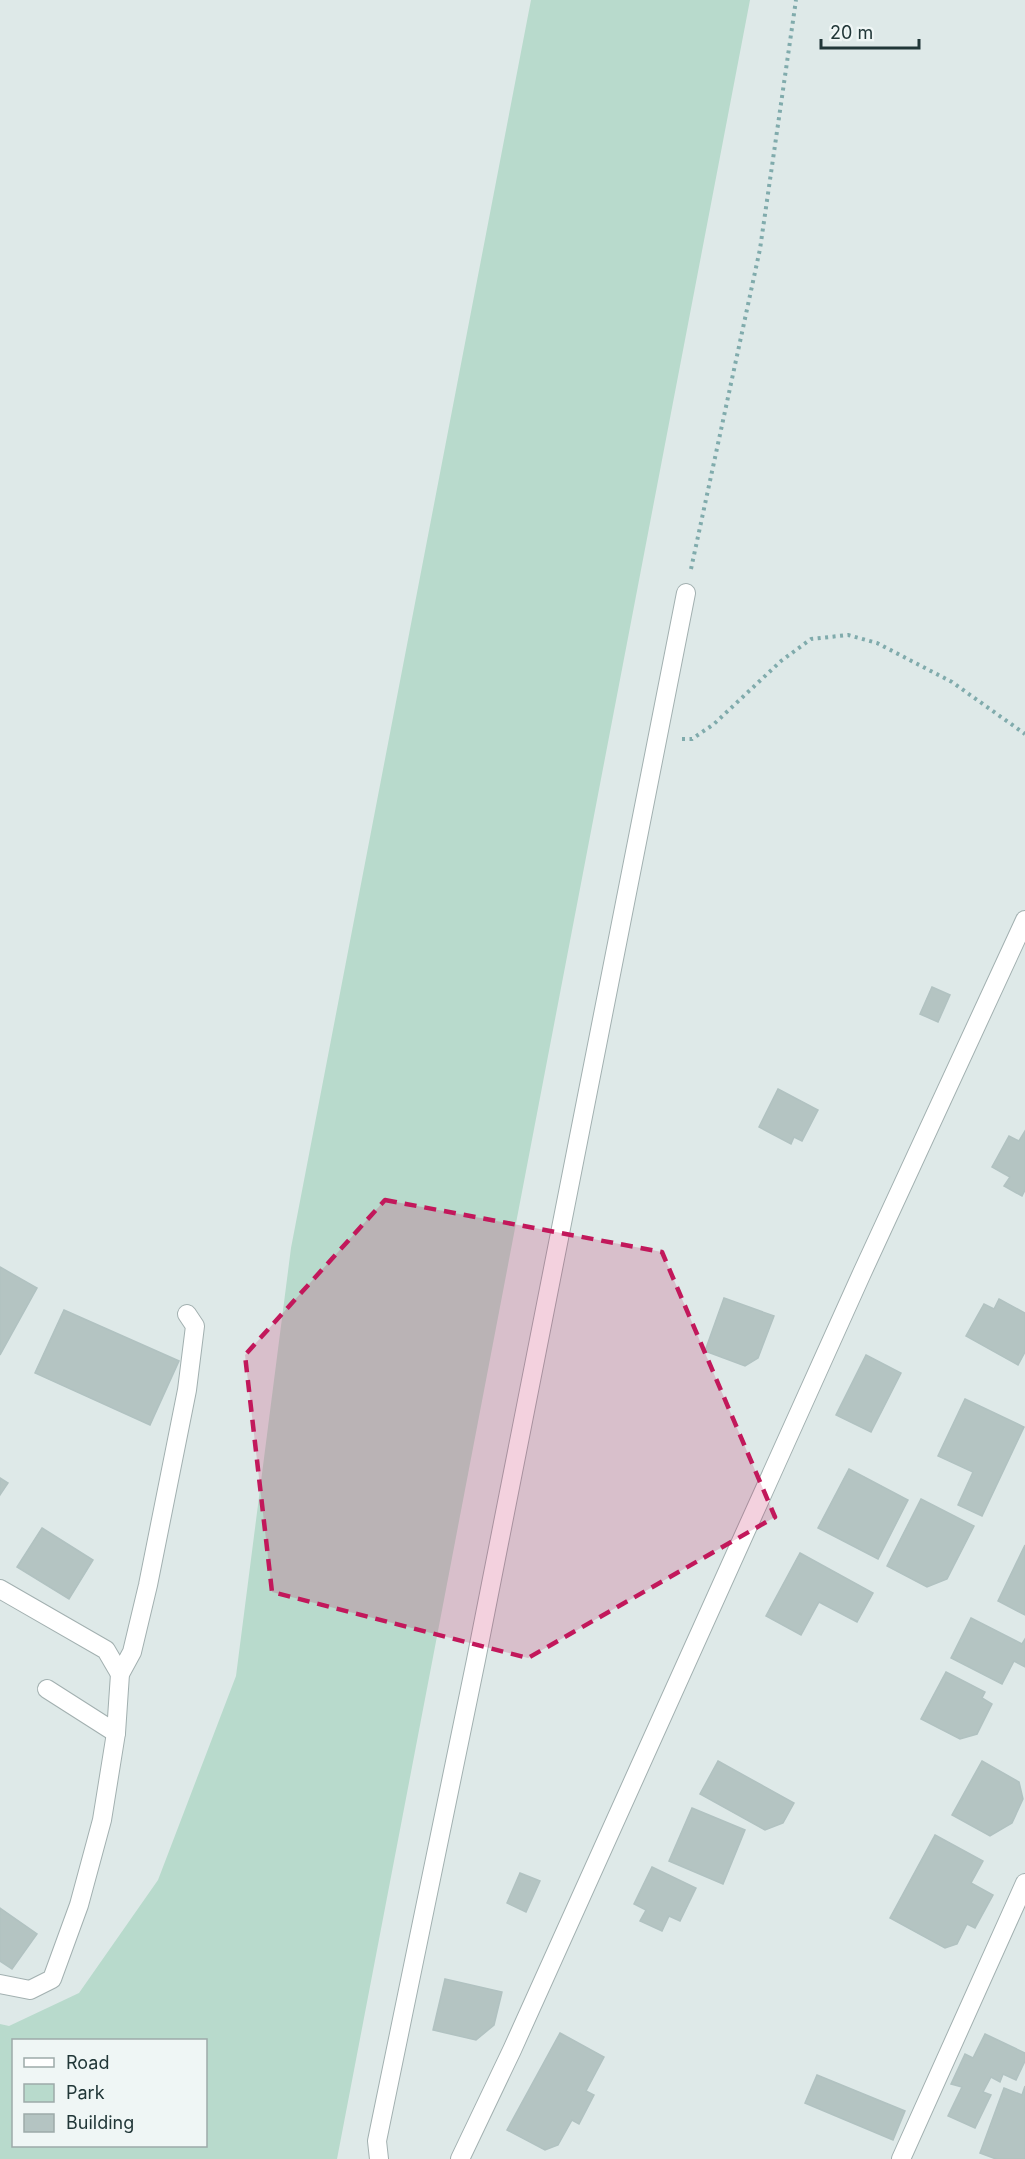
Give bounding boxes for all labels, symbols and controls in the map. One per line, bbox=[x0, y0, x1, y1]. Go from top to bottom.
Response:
scale bar bbox=[821, 12, 918, 50]
text: 20 m bbox=[830, 22, 873, 43]
legend bbox=[12, 2039, 207, 2147]
text: Road bbox=[66, 2052, 109, 2073]
text: Park bbox=[66, 2082, 105, 2103]
text: Building bbox=[66, 2112, 134, 2133]

